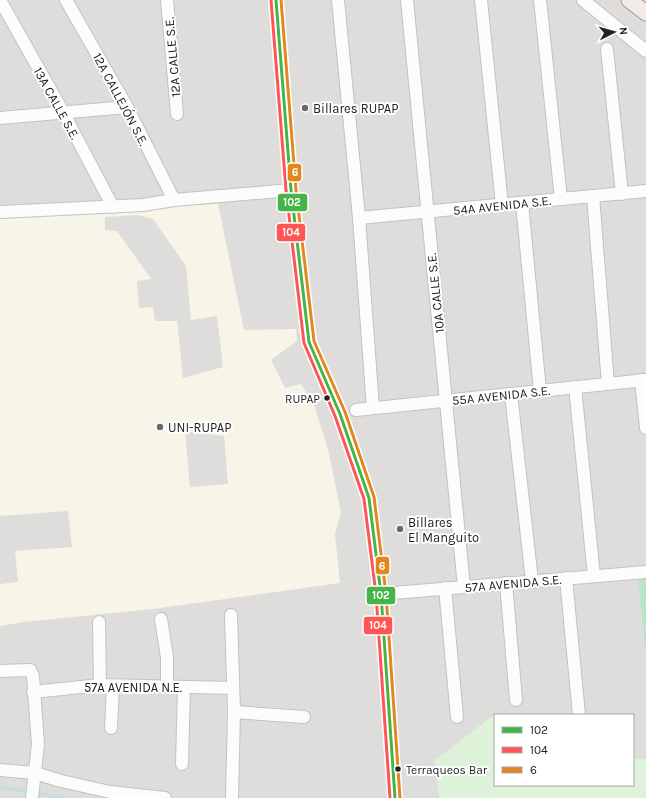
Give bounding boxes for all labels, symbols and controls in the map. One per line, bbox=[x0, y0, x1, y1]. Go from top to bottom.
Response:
north arrow bbox=[594, 12, 634, 52]
street label: 12A CALLE S.E. bbox=[162, 16, 183, 98]
text: N bbox=[617, 26, 630, 36]
street label: 12A CALLEJÓN S.E. bbox=[90, 50, 152, 148]
street label: 13A CALLE S.E. bbox=[31, 64, 83, 142]
place label: Billares RUPAP bbox=[313, 101, 399, 116]
marker: Billares RUPAP bbox=[300, 103, 310, 113]
line badge: 6 bbox=[287, 163, 302, 182]
text: 6 bbox=[292, 166, 299, 179]
line badge: 102 bbox=[277, 193, 308, 212]
street label: 54A AVENIDA S.E. bbox=[452, 193, 552, 218]
text: 102 bbox=[283, 196, 301, 209]
line badge: 104 bbox=[276, 223, 306, 242]
text: 104 bbox=[282, 226, 300, 239]
street label: 10A CALLE S.E. bbox=[424, 252, 447, 334]
street label: 55A AVENIDA S.E. bbox=[451, 383, 551, 408]
place label: RUPAP bbox=[285, 392, 320, 406]
marker: RUPAP bbox=[322, 393, 332, 403]
place label: UNI-RUPAP bbox=[168, 420, 231, 435]
marker: UNI-RUPAP bbox=[155, 422, 165, 432]
place label: Billares El Manguito bbox=[408, 515, 479, 545]
marker: Billares El Manguito bbox=[395, 524, 405, 534]
line badge: 6 bbox=[375, 556, 390, 575]
text: 6 bbox=[379, 560, 386, 573]
street label: 57A AVENIDA S.E. bbox=[464, 572, 562, 595]
line badge: 102 bbox=[366, 586, 396, 605]
text: 102 bbox=[372, 589, 390, 602]
line badge: 104 bbox=[363, 616, 393, 635]
text: 104 bbox=[369, 619, 387, 632]
street label: 57A AVENIDA N.E. bbox=[84, 680, 182, 695]
legend bbox=[494, 714, 634, 786]
text: 102 bbox=[530, 723, 548, 737]
text: 104 bbox=[530, 743, 548, 757]
place label: Terraqueos Bar bbox=[406, 763, 488, 777]
text: 6 bbox=[530, 763, 537, 777]
marker: Terraqueos Bar bbox=[393, 764, 403, 774]

